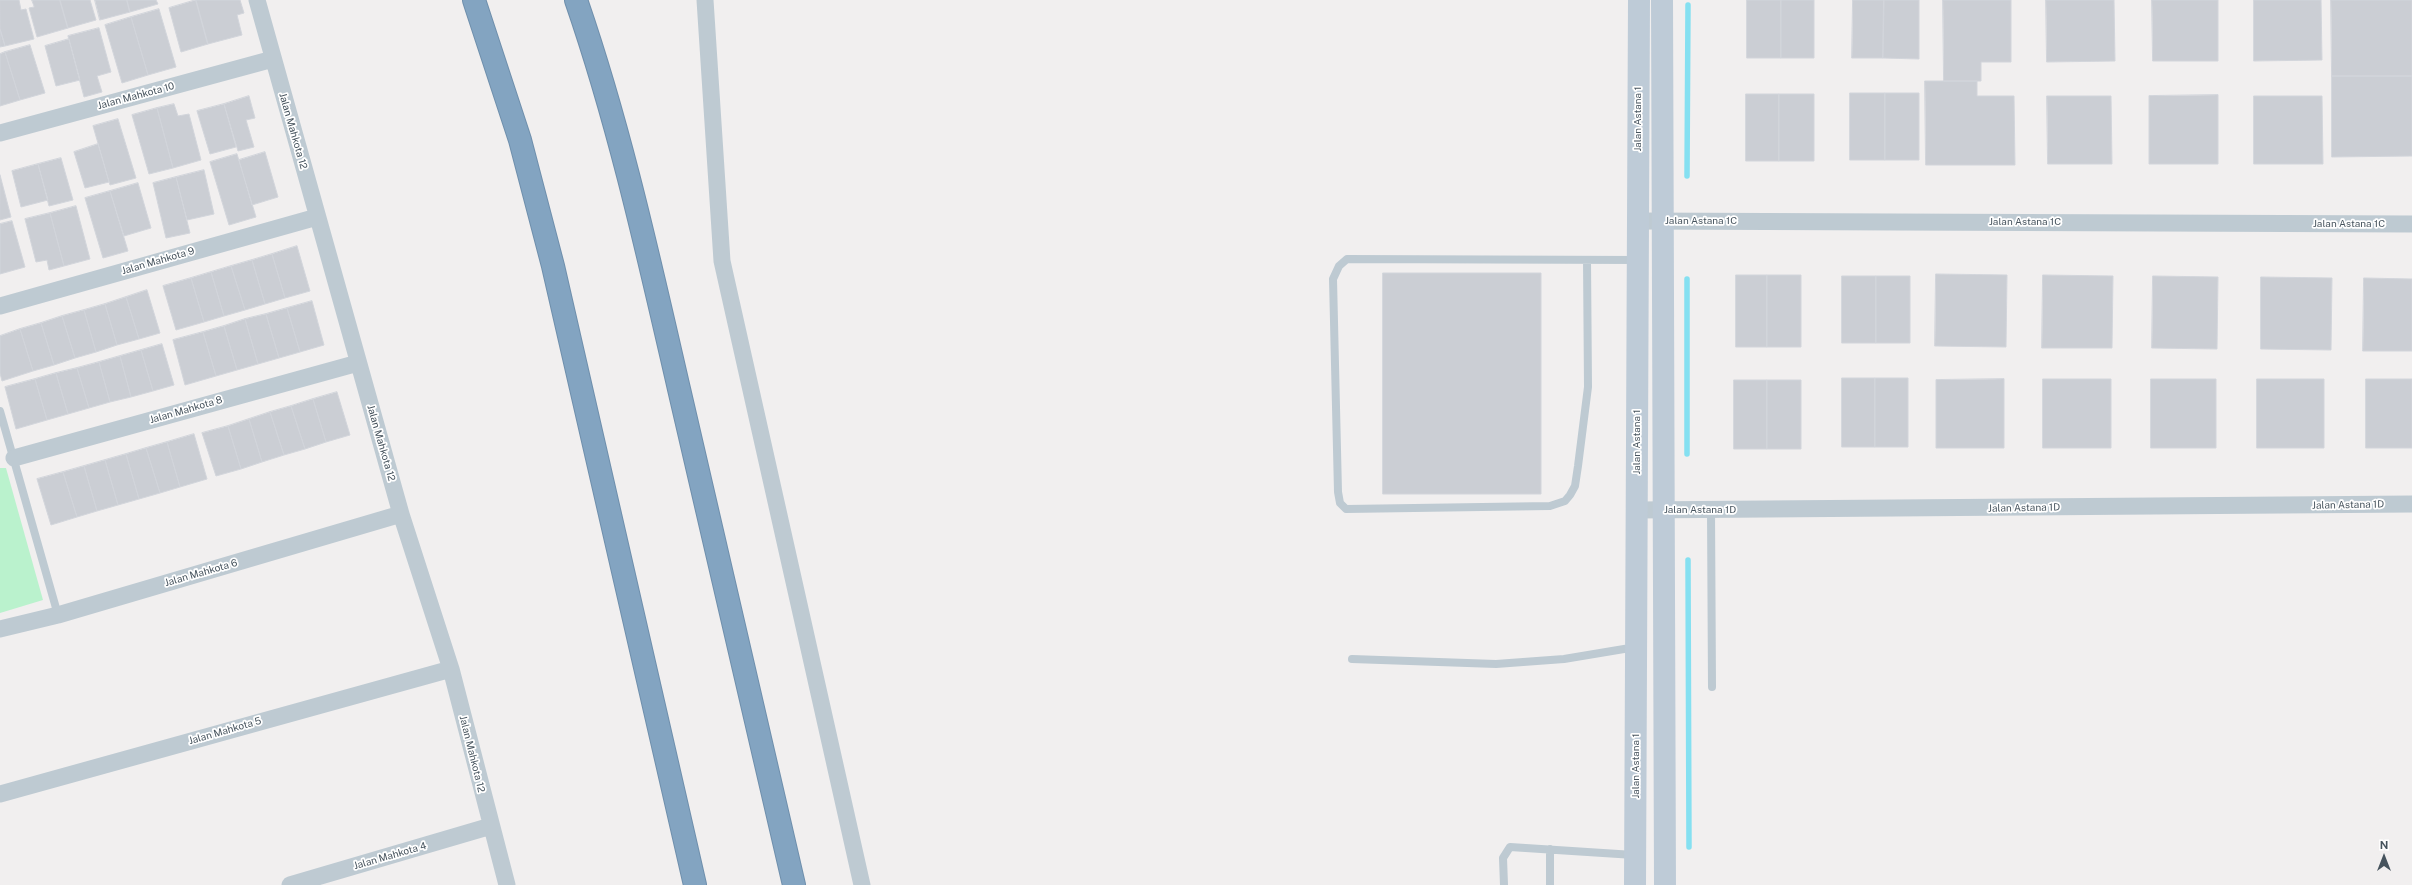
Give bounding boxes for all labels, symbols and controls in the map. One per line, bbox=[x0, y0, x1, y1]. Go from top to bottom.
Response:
street label: Jalan Mahkota 10 bbox=[96, 80, 176, 112]
street label: Jalan Astana 1 bbox=[1632, 86, 1644, 152]
street label: Jalan Mahkota 12 bbox=[276, 91, 310, 171]
street label: Jalan Astana 1C bbox=[1665, 215, 1737, 227]
street label: Jalan Astana 1C bbox=[1989, 216, 2061, 228]
street label: Jalan Astana 1C bbox=[2313, 218, 2385, 230]
street label: Jalan Mahkota 9 bbox=[120, 245, 196, 277]
street label: Jalan Mahkota 8 bbox=[148, 394, 224, 426]
street label: Jalan Mahkota 12 bbox=[364, 403, 398, 483]
street label: Jalan Astana 1 bbox=[1631, 409, 1643, 475]
street label: Jalan Astana 1D bbox=[2312, 498, 2384, 512]
street label: Jalan Astana 1D bbox=[1988, 501, 2060, 515]
street label: Jalan Astana 1D bbox=[1664, 504, 1736, 516]
street label: Jalan Mahkota 6 bbox=[163, 557, 239, 589]
street label: Jalan Mahkota 12 bbox=[457, 714, 487, 794]
street label: Jalan Mahkota 5 bbox=[187, 715, 263, 747]
street label: Jalan Astana 1 bbox=[1630, 733, 1642, 799]
north arrow bbox=[2364, 837, 2404, 877]
text: N bbox=[2380, 839, 2388, 851]
street label: Jalan Mahkota 4 bbox=[352, 840, 428, 872]

